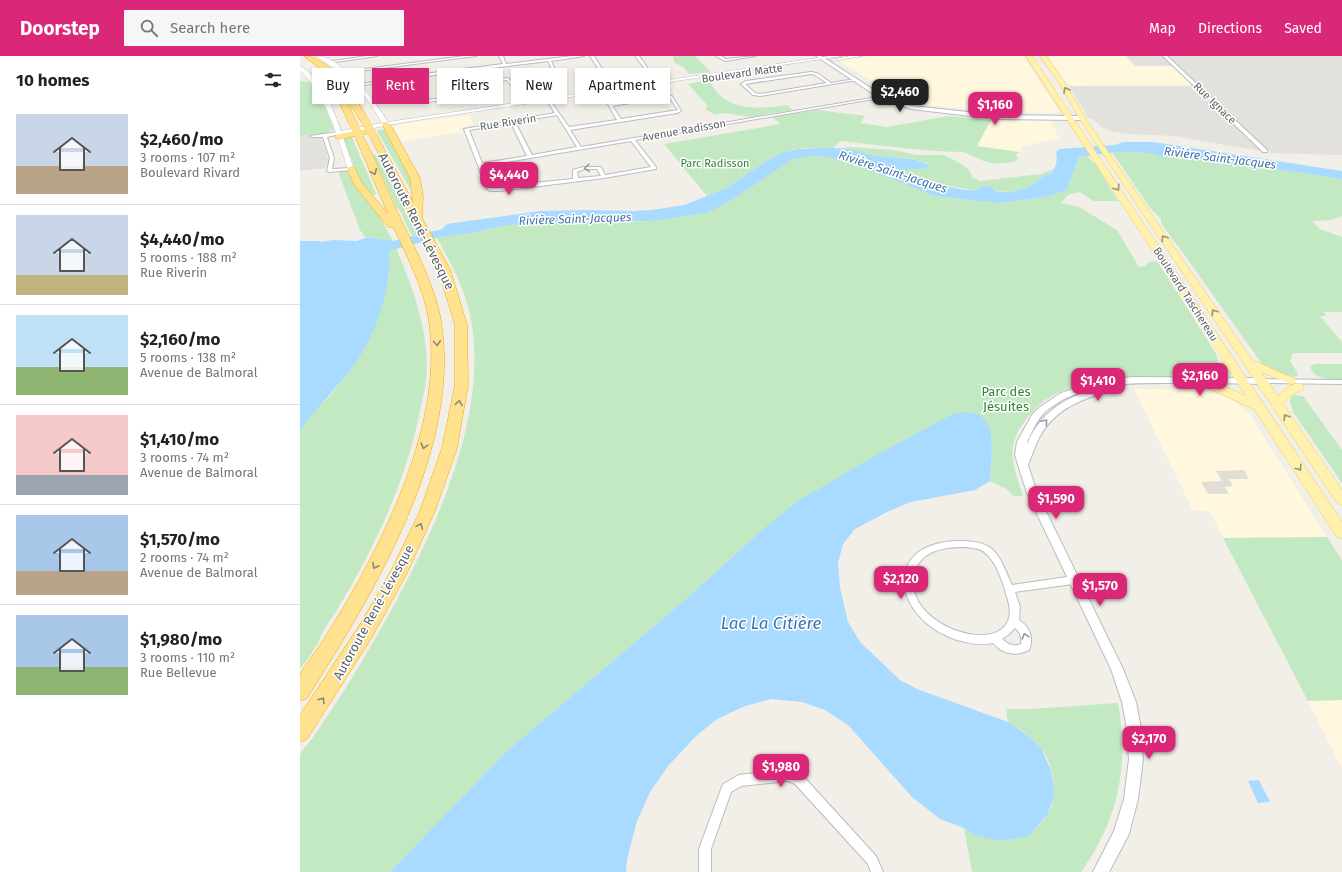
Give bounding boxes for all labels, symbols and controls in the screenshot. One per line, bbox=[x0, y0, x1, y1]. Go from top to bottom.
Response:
search box bbox=[124, 10, 404, 46]
text: Doorstep bbox=[20, 17, 100, 40]
icon: search bbox=[138, 17, 160, 39]
text: Search here bbox=[170, 19, 250, 37]
text: Map bbox=[1149, 20, 1176, 37]
text: Directions bbox=[1198, 20, 1262, 37]
text: Saved bbox=[1284, 20, 1322, 37]
street label: Boulevard Matte bbox=[701, 61, 783, 86]
chip: Buy bbox=[312, 68, 364, 104]
chip: Rent bbox=[372, 68, 429, 104]
chip: Filters bbox=[437, 68, 503, 104]
chip: New bbox=[511, 68, 567, 104]
chip: Apartment bbox=[575, 68, 670, 104]
icon: filters bbox=[262, 69, 284, 91]
text: 10 homes bbox=[16, 70, 90, 91]
pin: $2,460 bbox=[867, 79, 933, 113]
street label: Rue Ignace bbox=[1191, 80, 1239, 127]
text: $2,460 bbox=[881, 84, 919, 99]
one-way arrow bbox=[1064, 87, 1071, 94]
pin: $1,160 bbox=[962, 92, 1028, 126]
text: $1,160 bbox=[977, 97, 1013, 112]
street label: Rue Riverin bbox=[479, 112, 537, 133]
street label: Avenue Radisson bbox=[641, 117, 727, 144]
text: $2,460/mo bbox=[140, 129, 223, 150]
icon: home bbox=[48, 130, 96, 178]
water label: Rivière Saint-Jacques bbox=[1163, 144, 1277, 172]
water label: Rivière Saint-Jacques bbox=[837, 148, 949, 196]
text: 3 rooms · 107 m² bbox=[140, 150, 235, 165]
street label: Autoroute René-Lévesque bbox=[375, 150, 458, 292]
park label: Parc Radisson bbox=[680, 157, 750, 170]
pin: $4,440 bbox=[476, 162, 542, 196]
one-way arrow bbox=[584, 163, 590, 172]
text: Boulevard Rivard bbox=[140, 165, 240, 180]
one-way arrow bbox=[369, 167, 377, 175]
text: $4,440 bbox=[489, 167, 529, 182]
one-way arrow bbox=[1112, 183, 1119, 190]
water label: Rivière Saint-Jacques bbox=[518, 210, 632, 228]
text: $4,440/mo bbox=[140, 229, 224, 250]
icon: home bbox=[48, 231, 96, 279]
one-way arrow bbox=[1161, 235, 1169, 242]
street label: Boulevard Taschereau bbox=[1150, 245, 1221, 344]
text: 5 rooms · 188 m² bbox=[140, 250, 237, 265]
text: Rue Riverin bbox=[140, 265, 207, 280]
one-way arrow bbox=[1211, 309, 1219, 316]
text: $2,160/mo bbox=[140, 329, 220, 350]
icon: home bbox=[48, 331, 96, 379]
one-way arrow bbox=[433, 340, 441, 346]
text: 5 rooms · 138 m² bbox=[140, 350, 236, 365]
pin: $2,160 bbox=[1167, 363, 1233, 397]
text: Avenue de Balmoral bbox=[140, 365, 258, 380]
pin: $1,410 bbox=[1065, 368, 1131, 402]
text: $2,160 bbox=[1182, 368, 1218, 383]
text: $1,410 bbox=[1080, 373, 1116, 388]
park label: Parc des Jésuites bbox=[981, 384, 1031, 414]
one-way arrow bbox=[454, 400, 463, 406]
one-way arrow bbox=[1283, 414, 1291, 421]
one-way arrow bbox=[1040, 419, 1047, 426]
text: $1,410/mo bbox=[140, 429, 219, 450]
icon: home bbox=[48, 431, 96, 479]
one-way arrow bbox=[420, 442, 429, 449]
text: 3 rooms · 74 m² bbox=[140, 450, 229, 465]
one-way arrow bbox=[1294, 463, 1301, 470]
text: Avenue de Balmoral bbox=[140, 465, 258, 480]
pin: $1,590 bbox=[1023, 486, 1089, 520]
text: $1,590 bbox=[1037, 491, 1075, 506]
one-way arrow bbox=[415, 523, 423, 531]
text: $1,570/mo bbox=[140, 529, 220, 550]
icon: home bbox=[48, 531, 96, 579]
street label: Autoroute René-Lévesque bbox=[330, 542, 417, 682]
text: 2 rooms · 74 m² bbox=[140, 550, 229, 565]
one-way arrow bbox=[372, 561, 380, 569]
text: Avenue de Balmoral bbox=[140, 565, 258, 580]
pin: $2,120 bbox=[868, 566, 934, 600]
text: $2,120 bbox=[883, 571, 919, 586]
pin: $1,570 bbox=[1067, 573, 1133, 607]
text: $1,570 bbox=[1082, 578, 1118, 593]
water label: Lac La Citière bbox=[721, 613, 821, 634]
text: $1,980/mo bbox=[140, 629, 222, 650]
icon: home bbox=[48, 631, 96, 679]
one-way arrow bbox=[1021, 632, 1030, 639]
text: 3 rooms · 110 m² bbox=[140, 650, 235, 665]
text: Rue Bellevue bbox=[140, 665, 217, 680]
one-way arrow bbox=[317, 697, 325, 704]
pin: $2,170 bbox=[1116, 726, 1182, 760]
text: $2,170 bbox=[1131, 731, 1167, 746]
pin: $1,980 bbox=[748, 754, 814, 788]
text: $1,980 bbox=[762, 759, 800, 774]

